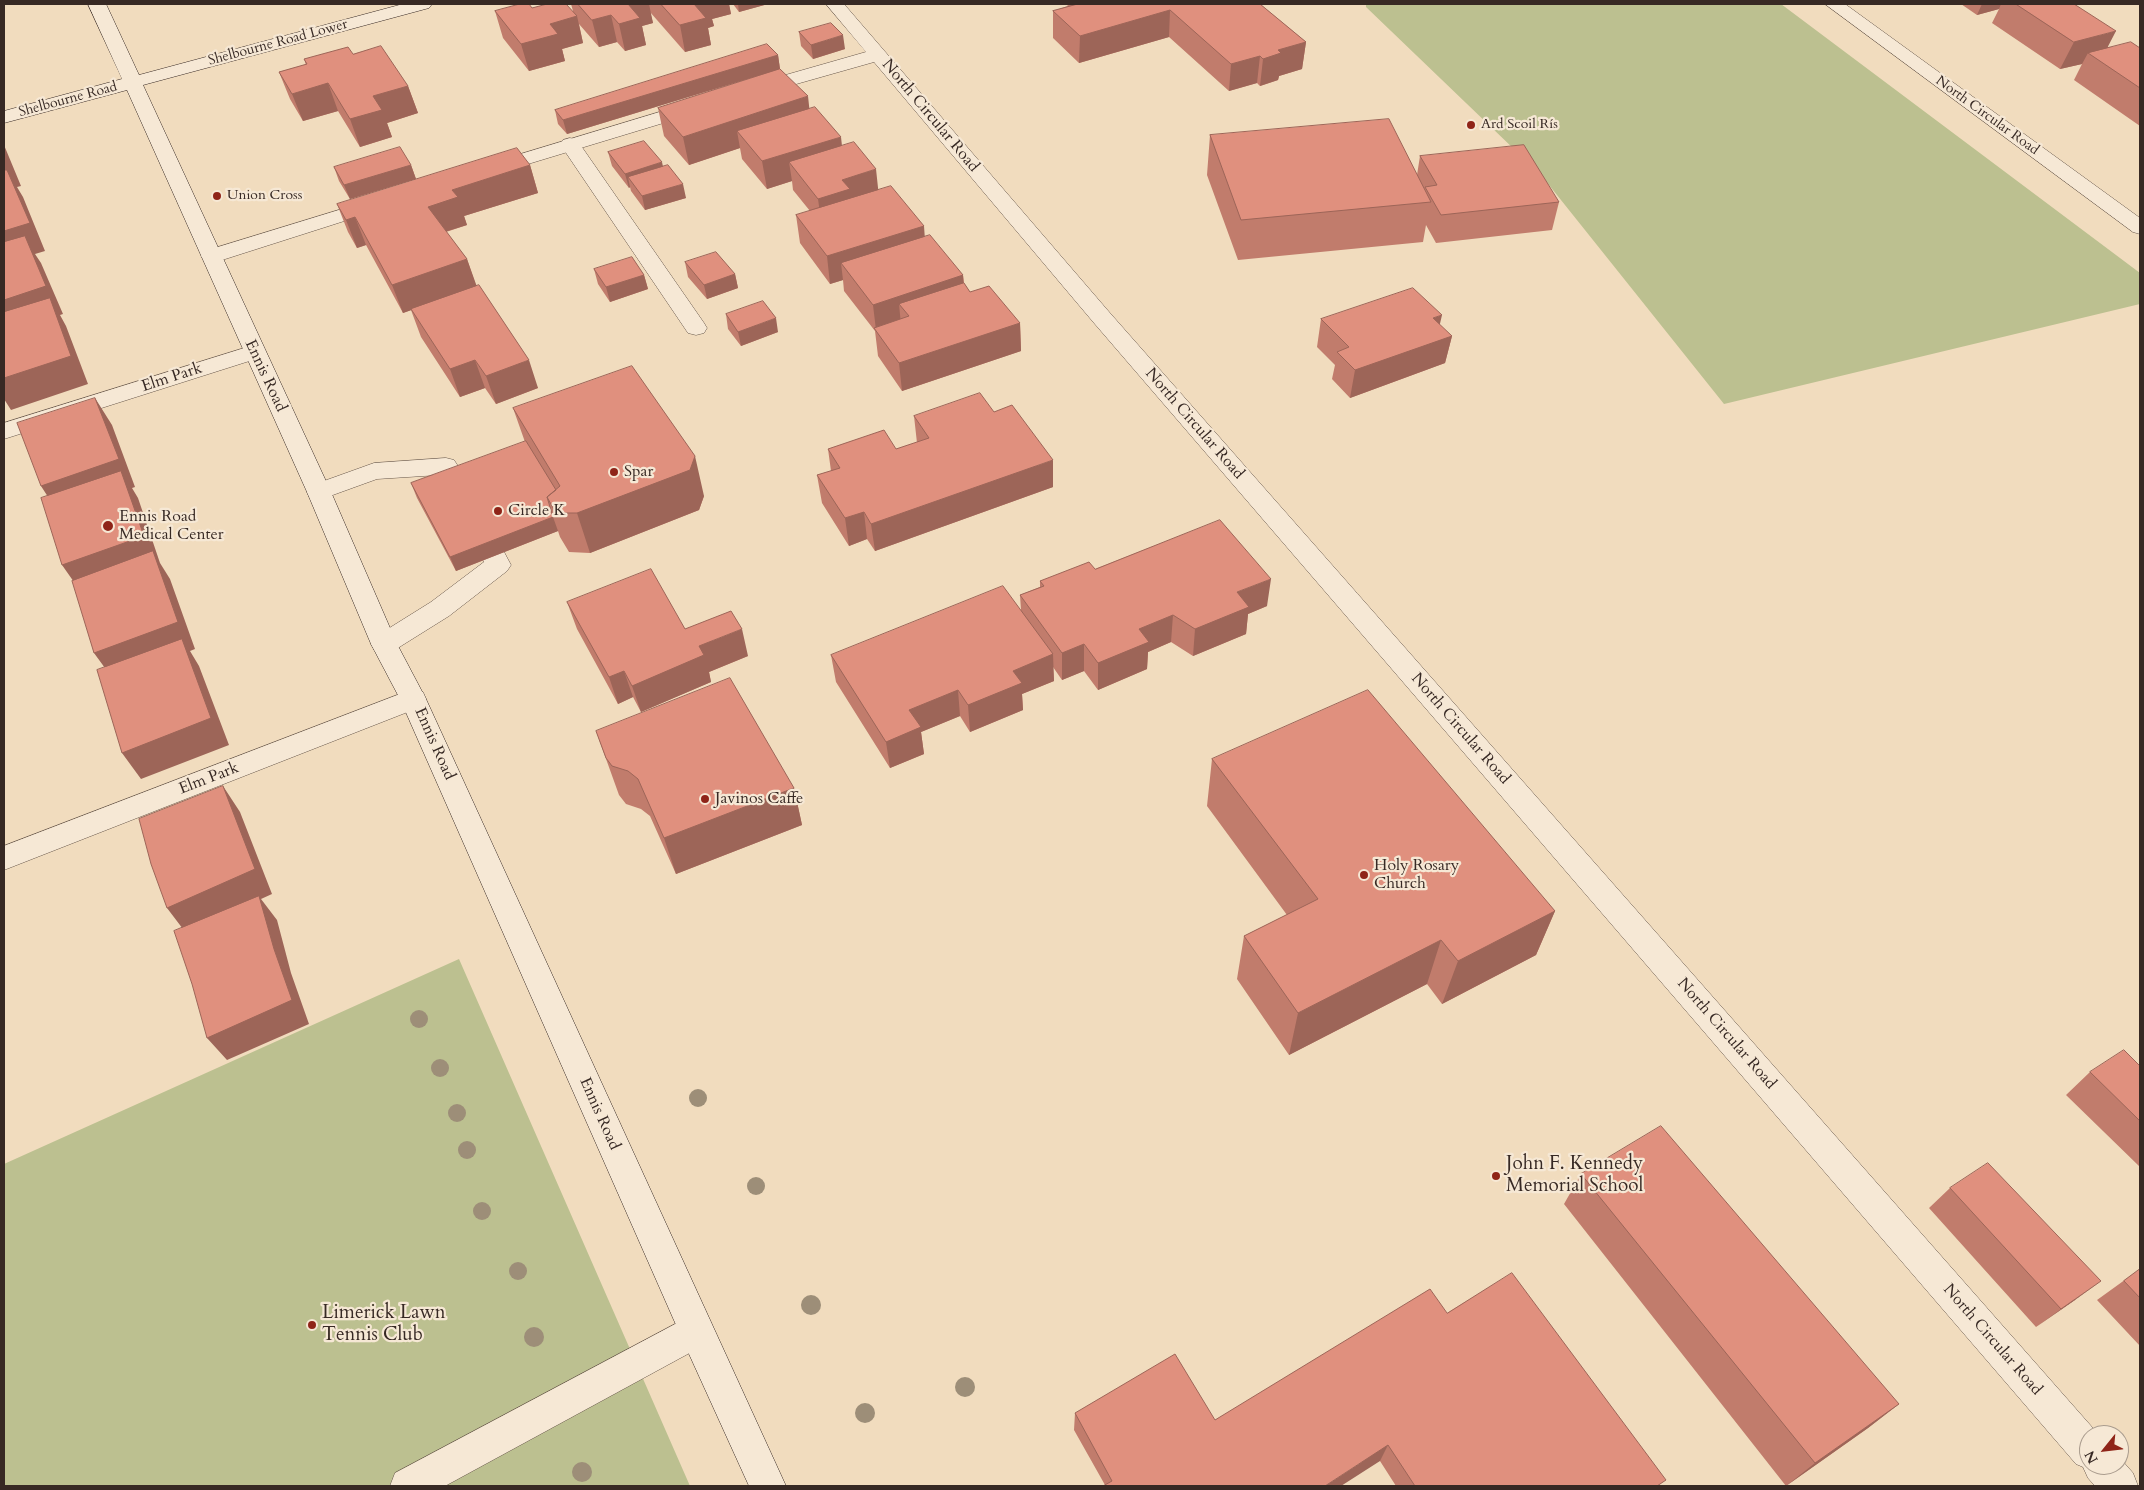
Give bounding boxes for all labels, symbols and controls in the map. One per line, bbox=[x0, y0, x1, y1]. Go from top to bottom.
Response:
street label: Shelbourne Road Lower bbox=[206, 16, 350, 70]
street label: North Circular Road bbox=[877, 56, 983, 176]
street label: North Circular Road bbox=[1932, 73, 2042, 159]
street label: Shelbourne Road bbox=[17, 79, 119, 121]
place label: Ard Scoil Rís bbox=[1481, 117, 1558, 133]
marker: Ard Scoil Rís bbox=[1465, 119, 1477, 131]
place label: Union Cross bbox=[227, 188, 302, 204]
marker: Union Cross bbox=[211, 190, 223, 202]
street label: Ennis Road bbox=[240, 337, 290, 415]
street label: Elm Park bbox=[139, 359, 205, 397]
street label: North Circular Road bbox=[1140, 364, 1248, 484]
place label: Spar bbox=[624, 462, 653, 482]
marker: Spar bbox=[608, 466, 620, 478]
place label: Circle K bbox=[508, 501, 565, 521]
marker: Circle K bbox=[492, 505, 504, 517]
place label: Ennis Road Medical Center bbox=[119, 507, 224, 545]
marker: Ennis Road Medical Center bbox=[101, 519, 115, 533]
street label: North Circular Road bbox=[1406, 669, 1514, 789]
street label: Ennis Road bbox=[409, 705, 459, 783]
street label: Elm Park bbox=[176, 759, 242, 799]
place label: Javinos Caffe bbox=[715, 789, 803, 809]
marker: Javinos Caffe bbox=[699, 793, 711, 805]
place label: Holy Rosary Church bbox=[1374, 856, 1459, 894]
marker: Holy Rosary Church bbox=[1358, 869, 1370, 881]
street label: North Circular Road bbox=[1672, 974, 1780, 1094]
street label: Ennis Road bbox=[574, 1075, 624, 1153]
place label: John F. Kennedy Memorial School bbox=[1506, 1154, 1643, 1198]
marker: John F. Kennedy Memorial School bbox=[1490, 1170, 1502, 1182]
street label: North Circular Road bbox=[1938, 1280, 2046, 1400]
place label: Limerick Lawn Tennis Club bbox=[322, 1303, 445, 1347]
marker: Limerick Lawn Tennis Club bbox=[306, 1319, 318, 1331]
north arrow bbox=[2079, 1425, 2129, 1475]
text: N bbox=[2080, 1447, 2103, 1467]

